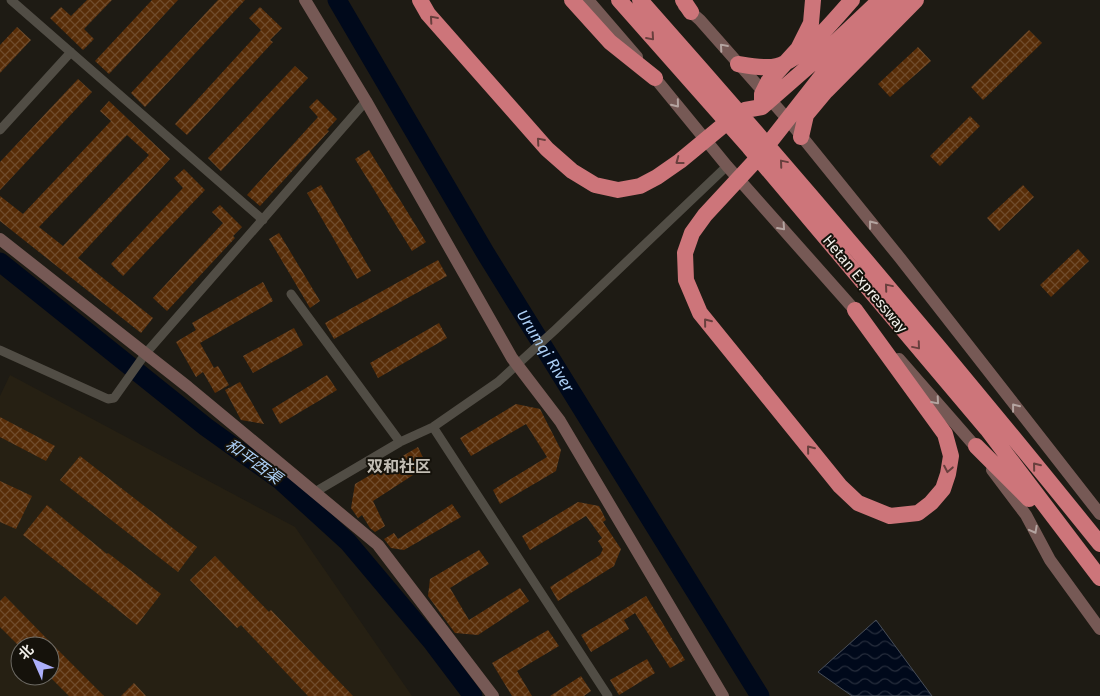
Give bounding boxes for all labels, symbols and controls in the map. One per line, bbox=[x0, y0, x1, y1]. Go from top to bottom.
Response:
one-way arrow bbox=[430, 16, 439, 25]
one-way arrow bbox=[646, 31, 655, 40]
one-way arrow bbox=[719, 43, 728, 52]
one-way arrow bbox=[670, 98, 678, 107]
one-way arrow bbox=[537, 138, 546, 147]
one-way arrow bbox=[676, 156, 685, 164]
one-way arrow bbox=[780, 159, 789, 168]
one-way arrow bbox=[870, 221, 878, 230]
one-way arrow bbox=[776, 222, 785, 231]
street label: Hetan Expressway bbox=[819, 231, 911, 337]
one-way arrow bbox=[885, 283, 894, 292]
water label: Urumqi River bbox=[513, 306, 579, 396]
one-way arrow bbox=[705, 319, 713, 328]
one-way arrow bbox=[911, 340, 920, 349]
one-way arrow bbox=[930, 395, 939, 404]
one-way arrow bbox=[1012, 404, 1021, 413]
water label: 和平西渠 bbox=[222, 435, 287, 489]
one-way arrow bbox=[806, 445, 815, 454]
district label: 双和社区 bbox=[367, 457, 431, 476]
one-way arrow bbox=[1033, 462, 1042, 471]
one-way arrow bbox=[944, 464, 954, 473]
one-way arrow bbox=[1028, 525, 1038, 534]
north arrow bbox=[10, 636, 60, 686]
text: 北 bbox=[15, 641, 37, 663]

